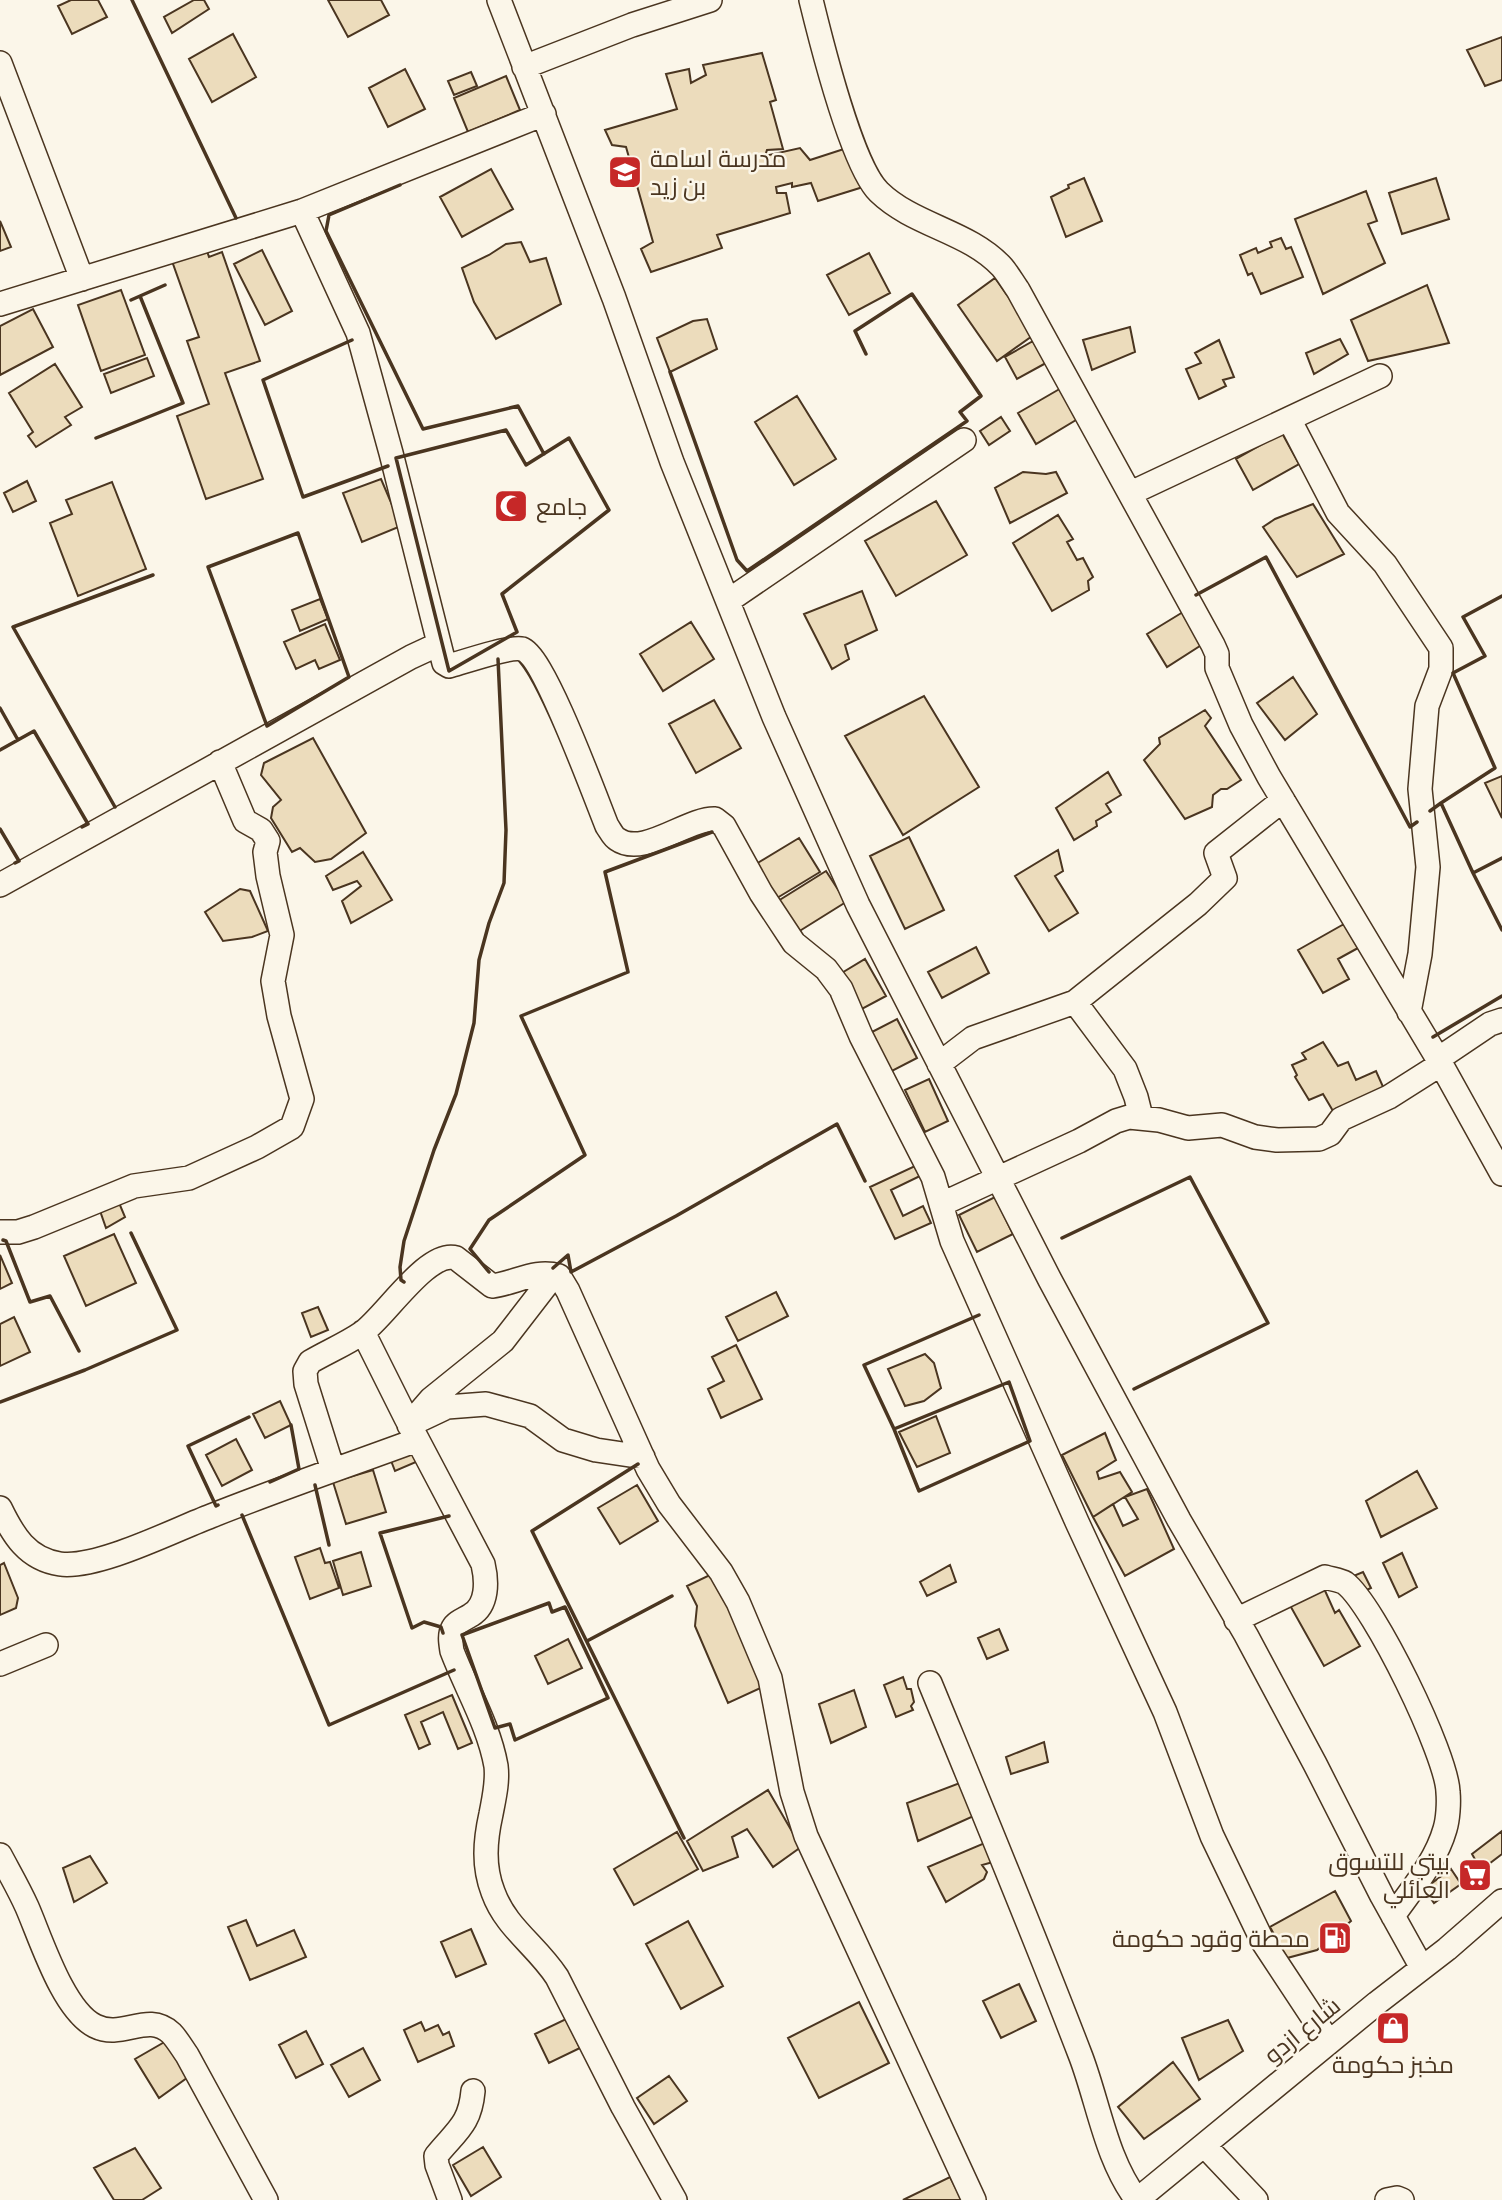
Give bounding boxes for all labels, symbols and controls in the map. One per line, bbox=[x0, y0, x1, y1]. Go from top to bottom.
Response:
place label: مدرسة اسامة بن زيد bbox=[650, 145, 786, 201]
school or university icon: مدرسة اسامة بن زيد bbox=[606, 153, 644, 191]
mosque icon: جامع bbox=[492, 487, 530, 525]
place label: جامع bbox=[536, 493, 587, 523]
place label: بيتي للتسوق العائلي bbox=[1328, 1848, 1450, 1909]
supermarket icon: بيتي للتسوق العائلي bbox=[1456, 1856, 1494, 1894]
fuel station icon: محطة وقود حكومة bbox=[1316, 1919, 1354, 1957]
place label: محطة وقود حكومة bbox=[1112, 1925, 1310, 1952]
street label: شارع ازدو bbox=[1259, 1991, 1347, 2071]
shop icon: مخبز حكومة bbox=[1374, 2009, 1412, 2047]
place label: مخبز حكومة bbox=[1332, 2051, 1454, 2078]

